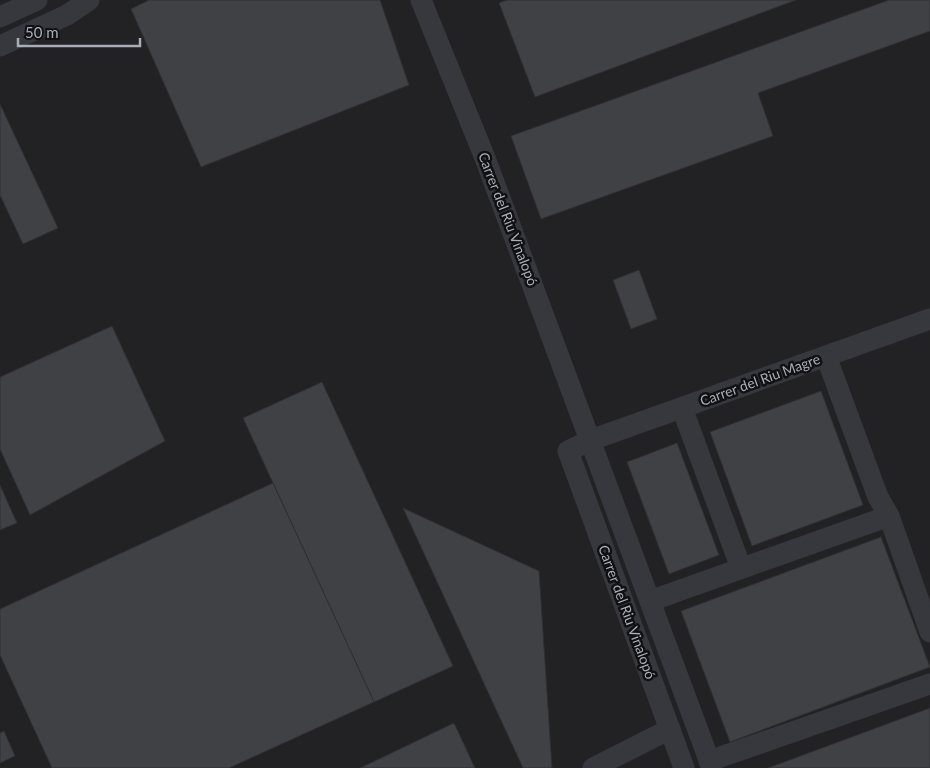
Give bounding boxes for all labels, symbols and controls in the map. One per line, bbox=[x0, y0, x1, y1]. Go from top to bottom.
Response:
scale bar bbox=[18, 15, 140, 47]
text: 50 m bbox=[25, 23, 59, 41]
street label: Carrer del Riu Vinalopó bbox=[475, 150, 542, 288]
street label: Carrer del Riu Magre bbox=[697, 350, 822, 409]
street label: Carrer del Riu Vinalopó bbox=[595, 542, 660, 681]

